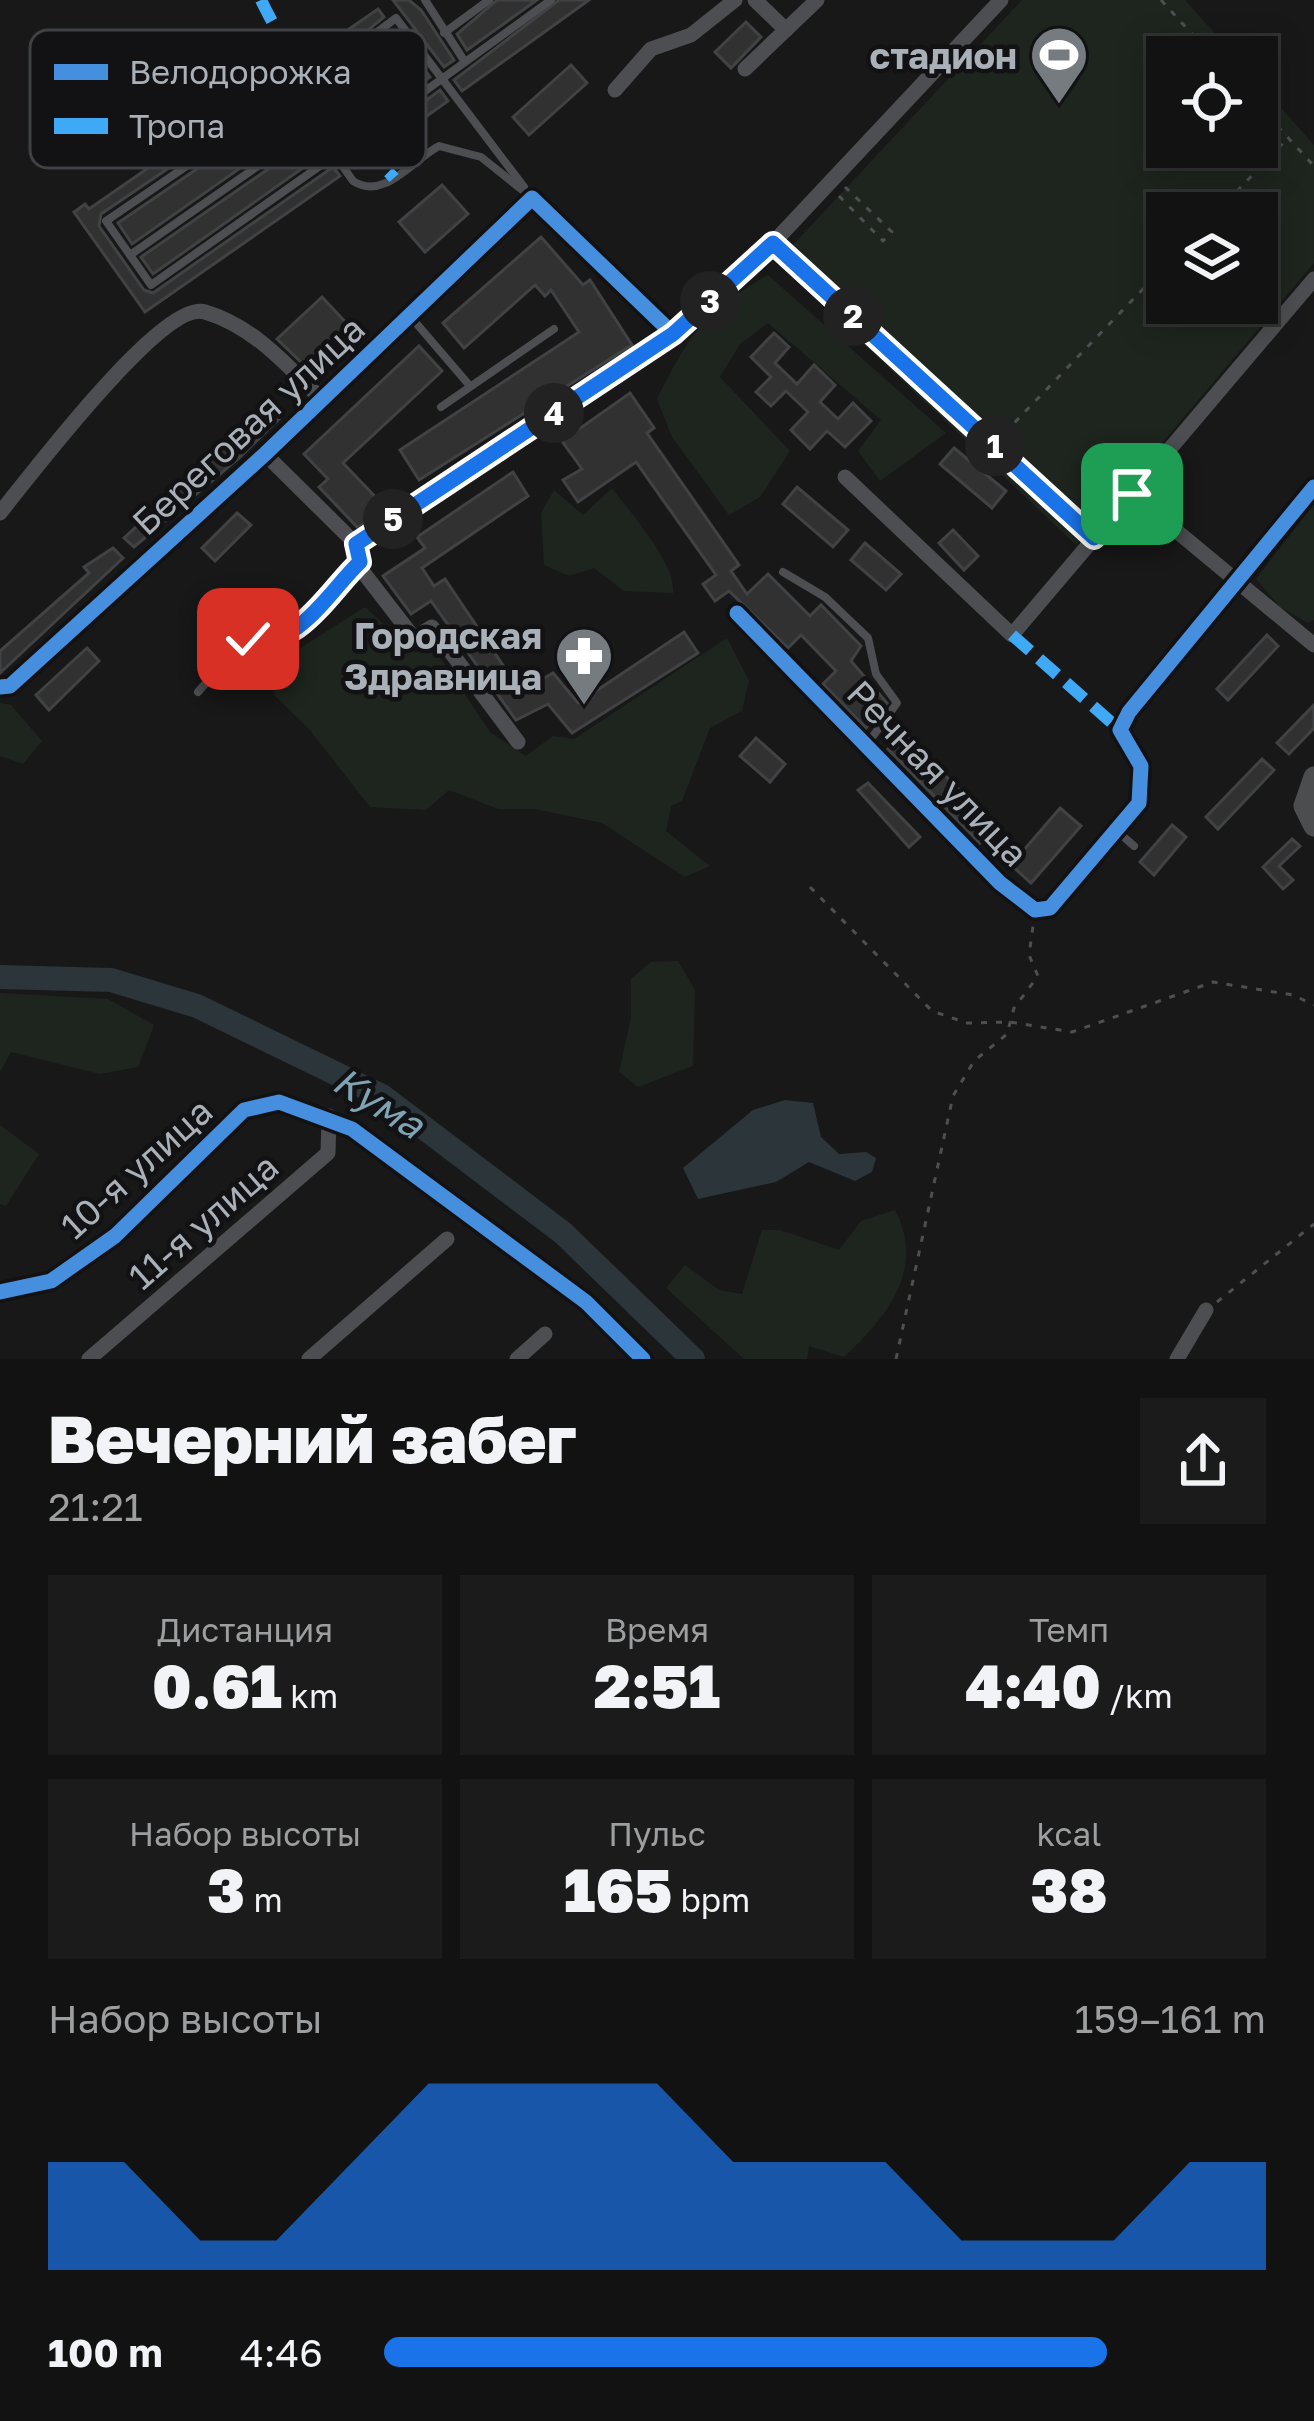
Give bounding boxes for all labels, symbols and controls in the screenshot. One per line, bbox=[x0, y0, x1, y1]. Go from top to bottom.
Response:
sports icon: стадион bbox=[1028, 24, 1090, 106]
legend bbox=[30, 30, 426, 168]
place label: стадион bbox=[870, 34, 1017, 77]
map controls bbox=[1146, 36, 1278, 324]
button: locate bbox=[1146, 36, 1278, 168]
text: Велодорожка bbox=[129, 52, 352, 91]
text: Тропа bbox=[129, 106, 225, 145]
button: layers bbox=[1146, 192, 1278, 324]
pin: 3 bbox=[680, 271, 740, 331]
text: 3 bbox=[700, 281, 720, 320]
pin: 2 bbox=[823, 286, 883, 346]
text: 2 bbox=[843, 296, 863, 335]
street label: Береговая улица bbox=[123, 307, 373, 543]
pin: 4 bbox=[524, 383, 584, 443]
text: 4 bbox=[544, 393, 564, 432]
pin: 1 bbox=[965, 416, 1025, 476]
text: 1 bbox=[987, 426, 1004, 465]
pin bbox=[1081, 443, 1183, 545]
icon: arrive bbox=[1099, 461, 1165, 527]
pin: 5 bbox=[363, 489, 423, 549]
text: 5 bbox=[383, 499, 403, 538]
pin bbox=[197, 588, 299, 690]
icon: check bbox=[215, 606, 281, 672]
place label: Городская Здравница bbox=[344, 614, 542, 698]
pharmacy icon: Городская Здравница bbox=[553, 625, 615, 707]
street label: Речная улица bbox=[839, 671, 1037, 875]
water label: Кума bbox=[325, 1056, 435, 1149]
street label: 10-я улица bbox=[52, 1089, 220, 1247]
street label: 11-я улица bbox=[120, 1145, 286, 1297]
text: Вечерний забег bbox=[48, 1398, 577, 1478]
button: share bbox=[1140, 1398, 1266, 1524]
text: 21:21 bbox=[48, 1483, 143, 1530]
text: Дистанция bbox=[157, 1610, 333, 1649]
text: Время bbox=[605, 1610, 709, 1649]
text: Темп bbox=[1029, 1610, 1109, 1649]
text: 0.61 bbox=[152, 1649, 282, 1721]
text: 2:51 bbox=[594, 1649, 720, 1721]
text: 4:40 bbox=[965, 1649, 1101, 1721]
text: km bbox=[282, 1676, 338, 1715]
text: /km bbox=[1101, 1676, 1173, 1715]
text: Набор высоты bbox=[129, 1814, 361, 1853]
text: Пульс bbox=[608, 1814, 706, 1853]
text: kcal bbox=[1036, 1814, 1102, 1853]
text: 3 bbox=[207, 1853, 245, 1925]
text: 165 bbox=[564, 1853, 672, 1925]
text: 38 bbox=[1030, 1853, 1108, 1925]
text: m bbox=[245, 1880, 283, 1919]
text: bpm bbox=[672, 1880, 750, 1919]
text: Набор высоты bbox=[48, 1995, 322, 2042]
text: 159–161 m bbox=[1075, 1995, 1266, 2042]
text: 100 m bbox=[48, 2329, 163, 2376]
text: 4:46 bbox=[240, 2329, 323, 2376]

